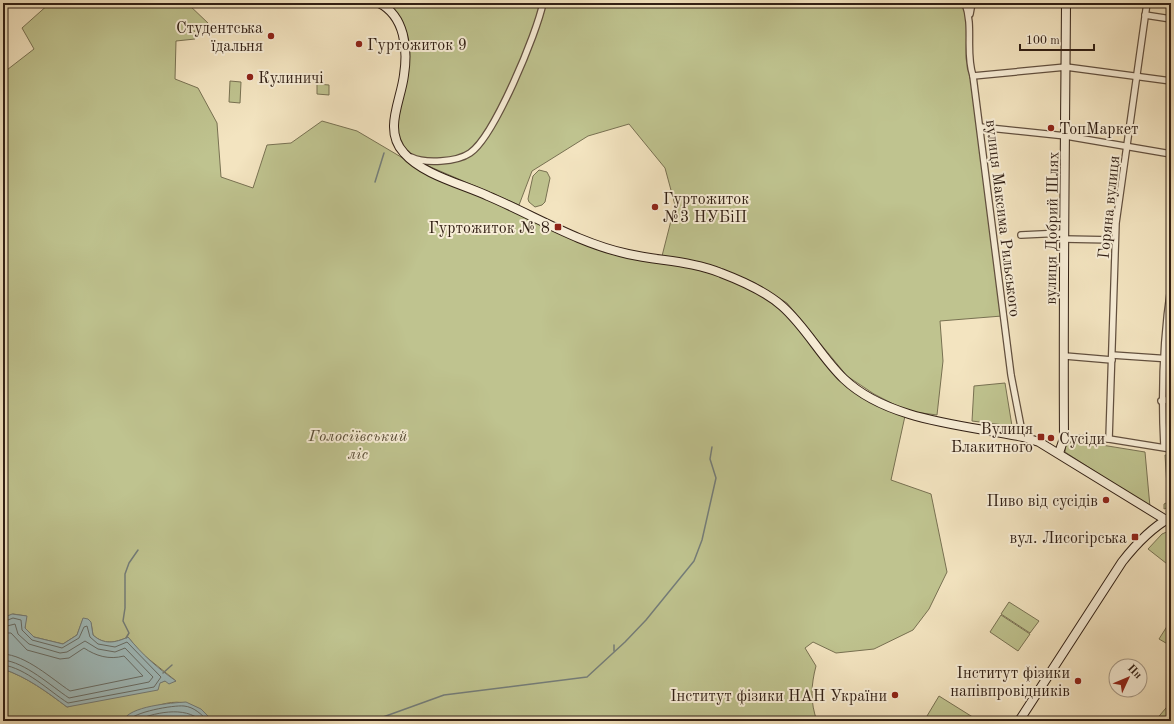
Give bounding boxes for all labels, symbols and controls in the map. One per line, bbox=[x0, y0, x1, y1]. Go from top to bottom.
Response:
place label: Студентська їдальня bbox=[176, 21, 263, 55]
scale bar bbox=[1020, 26, 1094, 52]
marker: Студентська їдальня bbox=[266, 31, 276, 41]
text: 100 m bbox=[1026, 35, 1060, 47]
place label: Гуртожиток 9 bbox=[367, 38, 467, 54]
marker: Гуртожиток 9 bbox=[354, 39, 364, 49]
place label: Кулиничі bbox=[258, 71, 324, 87]
marker: Кулиничі bbox=[245, 72, 255, 82]
street label: вулиця Максима Рильського bbox=[982, 119, 1022, 318]
place label: ТопМаркет bbox=[1059, 122, 1139, 138]
marker: ТопМаркет bbox=[1046, 123, 1056, 133]
street label: вулиця Добрий Шлях bbox=[1044, 151, 1062, 305]
street label: Горяна вулиця bbox=[1097, 155, 1123, 260]
place label: Гуртожиток №3 НУБіП bbox=[663, 192, 749, 226]
marker: Гуртожиток №3 НУБіП bbox=[650, 202, 660, 212]
place label: Гуртожиток № 8 bbox=[428, 221, 550, 237]
marker: Гуртожиток № 8 bbox=[553, 222, 563, 232]
place label: Вулиця Блакитного bbox=[951, 422, 1033, 456]
park label: Голосіївський ліс bbox=[307, 429, 408, 463]
marker: Вулиця Блакитного bbox=[1036, 432, 1046, 442]
place label: Сусіди bbox=[1059, 432, 1105, 448]
marker: Сусіди bbox=[1046, 433, 1056, 443]
place label: Пиво від сусідів bbox=[987, 494, 1098, 510]
marker: Пиво від сусідів bbox=[1101, 495, 1111, 505]
place label: вул. Лисогірська bbox=[1010, 531, 1127, 547]
marker: вул. Лисогірська bbox=[1130, 532, 1140, 542]
north arrow bbox=[1108, 658, 1148, 698]
text: Пн bbox=[1125, 663, 1143, 681]
place label: Інститут фізики напівпровідників bbox=[950, 666, 1070, 700]
marker: Інститут фізики напівпровідників bbox=[1073, 676, 1083, 686]
place label: Інститут фізики НАН України bbox=[670, 689, 887, 705]
marker: Інститут фізики НАН України bbox=[890, 690, 900, 700]

